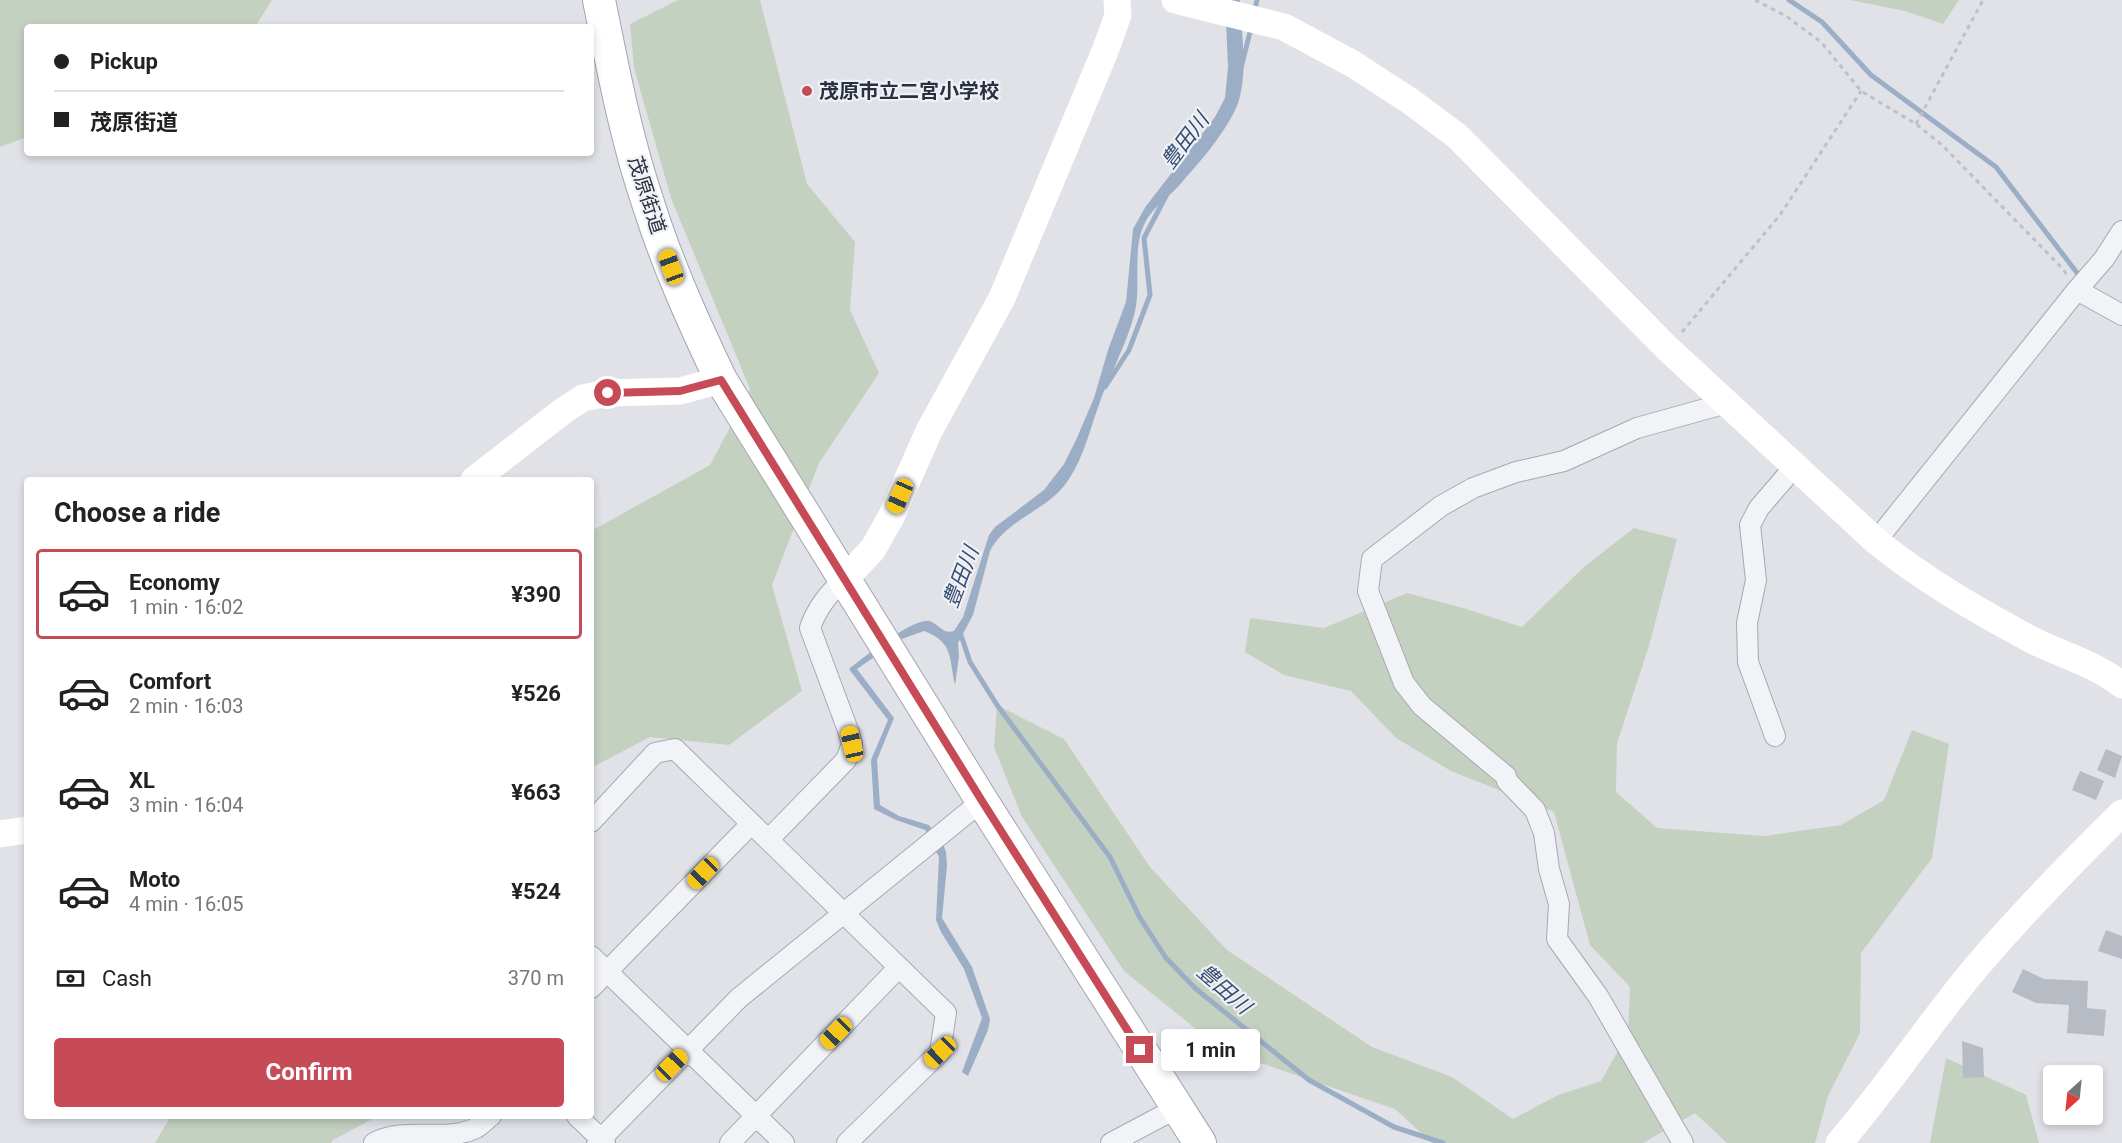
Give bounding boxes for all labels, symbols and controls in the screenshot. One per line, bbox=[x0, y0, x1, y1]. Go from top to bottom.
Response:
text: Pickup bbox=[90, 49, 158, 74]
place label: 茂原市立二宮小学校 bbox=[819, 79, 999, 103]
marker: 茂原市立二宮小学校 bbox=[800, 84, 814, 98]
water label: 豊田川 bbox=[1156, 107, 1215, 173]
text: 茂原街道 bbox=[90, 110, 178, 135]
street label: 茂原街道 bbox=[623, 153, 671, 237]
car bbox=[656, 247, 686, 287]
route start bbox=[594, 379, 621, 406]
car bbox=[884, 476, 916, 516]
text: Choose a ride bbox=[54, 497, 220, 529]
water label: 豊田川 bbox=[939, 541, 984, 611]
icon: car bbox=[57, 567, 111, 621]
text: Economy bbox=[129, 570, 220, 595]
text: ¥390 bbox=[511, 582, 561, 607]
text: 1 min · 16:02 bbox=[129, 595, 244, 619]
icon: car bbox=[57, 666, 111, 720]
text: Comfort bbox=[129, 669, 211, 694]
text: ¥526 bbox=[511, 681, 561, 706]
text: 2 min · 16:03 bbox=[129, 694, 244, 718]
car bbox=[839, 724, 865, 764]
icon: car bbox=[57, 765, 111, 819]
text: XL bbox=[129, 768, 155, 793]
text: ¥663 bbox=[511, 780, 561, 805]
text: 3 min · 16:04 bbox=[129, 793, 244, 817]
car bbox=[684, 854, 722, 892]
icon: car bbox=[57, 864, 111, 918]
text: Moto bbox=[129, 867, 180, 892]
text: ¥524 bbox=[511, 879, 561, 904]
text: 4 min · 16:05 bbox=[129, 892, 244, 916]
water label: 豊田川 bbox=[1192, 959, 1257, 1020]
icon: cash bbox=[54, 962, 87, 995]
text: Cash bbox=[102, 966, 152, 991]
text: 370 m bbox=[508, 966, 564, 990]
car bbox=[817, 1014, 855, 1052]
callout: 1 min bbox=[1161, 1029, 1260, 1071]
car bbox=[921, 1033, 959, 1071]
route end bbox=[1126, 1036, 1153, 1063]
button: Confirm bbox=[54, 1038, 564, 1107]
text: 1 min bbox=[1185, 1038, 1236, 1062]
car bbox=[653, 1046, 691, 1084]
north arrow bbox=[2043, 1065, 2103, 1125]
map controls bbox=[2043, 1065, 2103, 1125]

